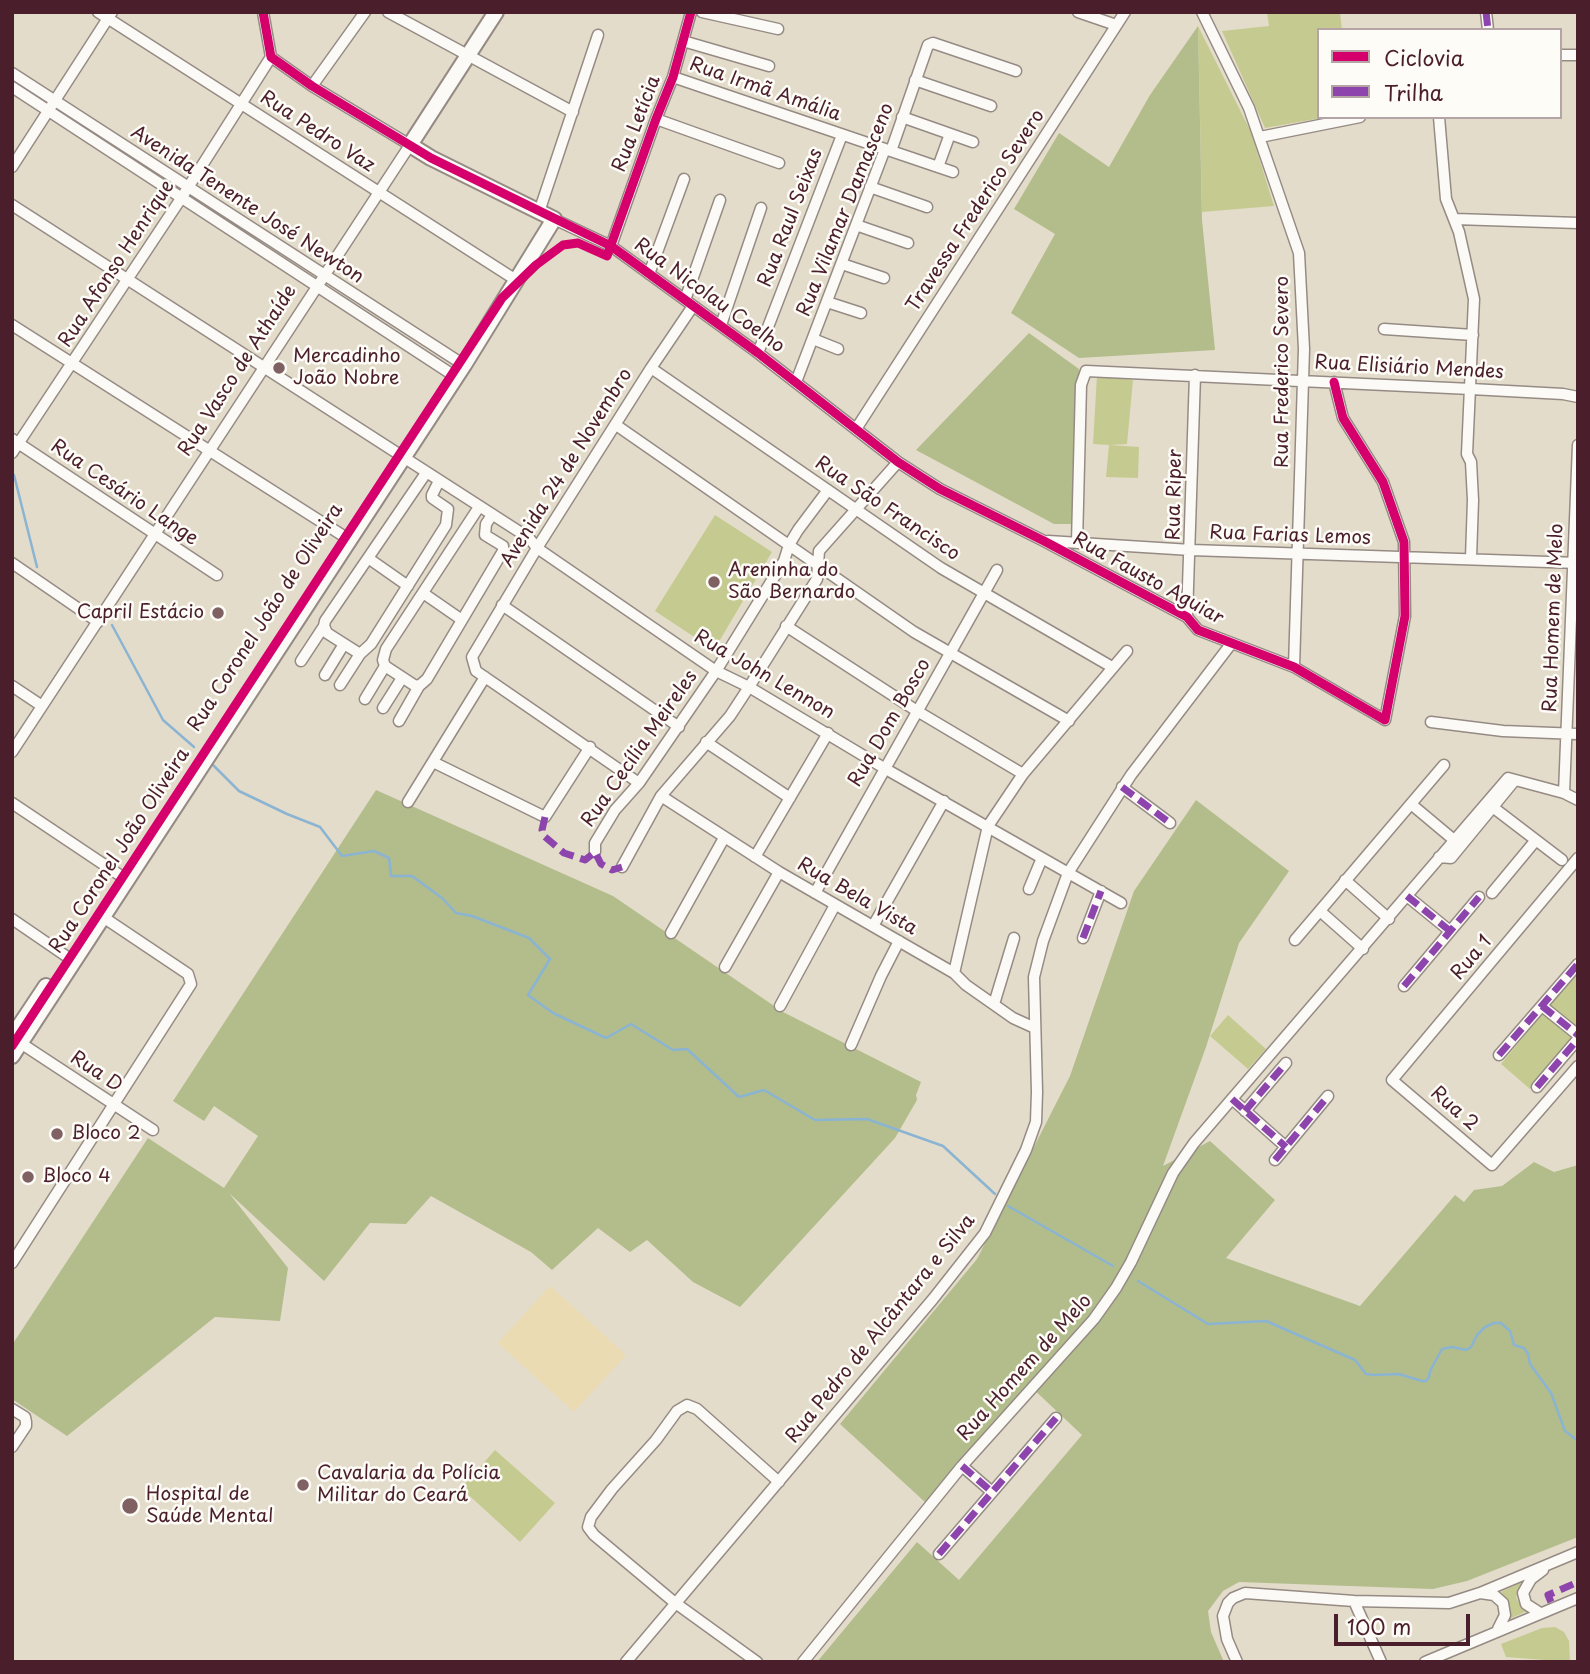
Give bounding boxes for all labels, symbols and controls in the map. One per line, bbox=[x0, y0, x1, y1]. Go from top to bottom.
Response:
legend bbox=[1317, 28, 1562, 119]
text: Ciclovia bbox=[1384, 41, 1464, 73]
street label: Rua Irmã Amália bbox=[686, 53, 844, 127]
street label: Rua Letícia bbox=[608, 72, 666, 176]
text: Trilha bbox=[1384, 76, 1443, 108]
street label: Rua Pedro Vaz bbox=[255, 87, 379, 177]
street label: Rua Vilamar Damasceno bbox=[793, 100, 899, 320]
street label: Travessa Frederico Severo bbox=[902, 106, 1050, 316]
street label: Avenida Tenente José Newton bbox=[126, 121, 368, 289]
street label: Rua Raul Seixas bbox=[754, 145, 828, 291]
street label: Rua Afonso Henrique bbox=[54, 176, 180, 352]
street label: Rua Nicolau Coelho bbox=[629, 234, 789, 358]
street label: Rua Frederico Severo bbox=[1272, 276, 1294, 468]
street label: Rua Vasco de Athaíde bbox=[174, 281, 302, 461]
place label: Mercadinho João Nobre bbox=[293, 346, 400, 390]
street label: Rua Elisiário Mendes bbox=[1314, 352, 1504, 384]
marker: Mercadinho João Nobre bbox=[271, 360, 287, 376]
street label: Avenida 24 de Novembro bbox=[496, 365, 638, 571]
street label: Rua Cesário Lange bbox=[46, 435, 202, 551]
street label: Rua Riper bbox=[1163, 449, 1187, 541]
street label: Rua São Francisco bbox=[810, 452, 964, 566]
street label: Rua Coronel João de Oliveira bbox=[184, 500, 348, 736]
street label: Rua Farias Lemos bbox=[1209, 522, 1371, 550]
street label: Rua Homem de Melo bbox=[1539, 523, 1569, 713]
street label: Rua Fausto Aguiar bbox=[1069, 528, 1227, 630]
place label: Areninha do São Bernardo bbox=[728, 560, 855, 604]
marker: Areninha do São Bernardo bbox=[706, 574, 722, 590]
place label: Capril Estácio bbox=[77, 602, 204, 624]
marker: Capril Estácio bbox=[210, 605, 226, 621]
street label: Rua John Lennon bbox=[690, 626, 838, 724]
street label: Rua Dom Bosco bbox=[844, 655, 936, 791]
street label: Rua Cecília Meireles bbox=[577, 666, 703, 832]
street label: Rua Coronel João Oliveira bbox=[45, 744, 195, 958]
street label: Rua Bela Vista bbox=[793, 853, 921, 941]
street label: Rua 1 bbox=[1447, 931, 1497, 985]
street label: Rua D bbox=[66, 1047, 126, 1097]
street label: Rua 2 bbox=[1425, 1082, 1483, 1136]
place label: Bloco 2 bbox=[71, 1123, 141, 1145]
marker: Bloco 2 bbox=[49, 1126, 65, 1142]
place label: Bloco 4 bbox=[42, 1166, 111, 1188]
marker: Bloco 4 bbox=[20, 1169, 36, 1185]
street label: Rua Pedro de Alcântara e Silva bbox=[782, 1210, 980, 1448]
street label: Rua Homem de Melo bbox=[953, 1290, 1097, 1446]
place label: Cavalaria da Polícia Militar do Ceará bbox=[317, 1463, 500, 1507]
marker: Cavalaria da Polícia Militar do Ceará bbox=[295, 1477, 311, 1493]
place label: Hospital de Saúde Mental bbox=[146, 1484, 273, 1528]
marker: Hospital de Saúde Mental bbox=[120, 1496, 140, 1516]
scale bar bbox=[1338, 1600, 1474, 1644]
text: 100 m bbox=[1347, 1610, 1411, 1642]

